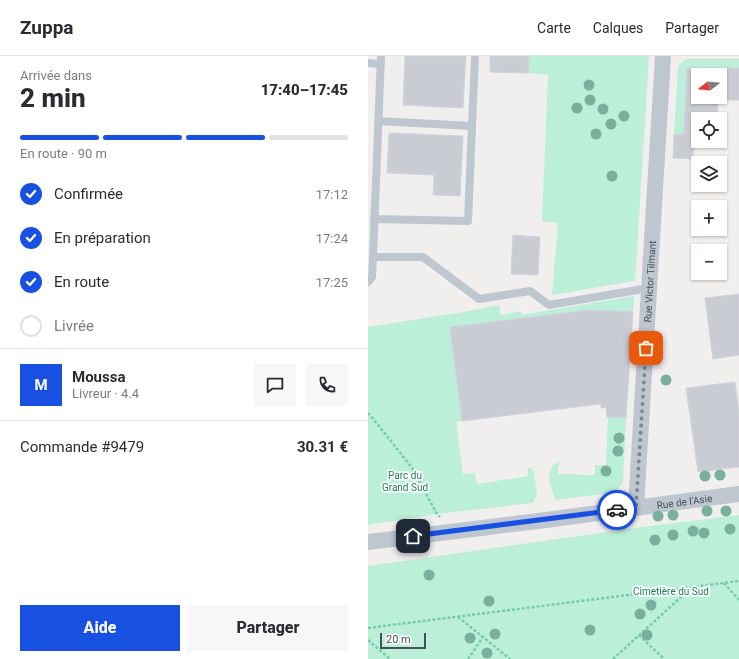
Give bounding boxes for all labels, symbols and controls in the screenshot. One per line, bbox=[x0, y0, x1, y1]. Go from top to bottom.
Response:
text: Zuppa bbox=[20, 16, 74, 39]
text: Carte bbox=[537, 20, 571, 36]
text: Calques bbox=[593, 20, 643, 36]
text: Partager bbox=[665, 20, 719, 36]
text: Arrivée dans bbox=[20, 68, 92, 83]
north arrow bbox=[691, 68, 727, 104]
map controls bbox=[691, 68, 727, 280]
text: 17:40–17:45 bbox=[261, 81, 348, 99]
text: 2 min bbox=[20, 83, 86, 113]
button: locate bbox=[691, 112, 727, 148]
text: En route · 90 m bbox=[20, 146, 107, 161]
button: layers bbox=[691, 156, 727, 192]
icon: check bbox=[20, 183, 42, 205]
text: Confirmée bbox=[54, 185, 123, 203]
text: 17:12 bbox=[316, 187, 348, 202]
button: + bbox=[691, 200, 727, 236]
icon: check bbox=[20, 227, 42, 249]
text: En préparation bbox=[54, 229, 151, 247]
text: 17:24 bbox=[316, 231, 348, 246]
street label: Rue Victor Tilmant bbox=[642, 240, 657, 323]
button: − bbox=[691, 244, 727, 280]
icon: check bbox=[20, 271, 42, 293]
text: En route bbox=[54, 273, 109, 291]
text: 17:25 bbox=[316, 275, 348, 290]
text: Livrée bbox=[54, 317, 94, 335]
pin bbox=[629, 331, 663, 365]
icon: bag bbox=[635, 337, 657, 359]
button: chat bbox=[254, 364, 296, 406]
button: phone bbox=[306, 364, 348, 406]
text: Moussa bbox=[72, 368, 125, 386]
text: M bbox=[34, 376, 48, 394]
text: Livreur · 4.4 bbox=[72, 386, 139, 401]
text: Commande #9479 bbox=[20, 438, 144, 456]
text: 30.31 € bbox=[297, 438, 348, 456]
park label: Parc du Grand Sud bbox=[382, 470, 428, 493]
courier bbox=[597, 490, 637, 530]
street label: Rue de l'Asie bbox=[656, 492, 713, 511]
icon: car bbox=[606, 499, 628, 521]
pin bbox=[396, 519, 430, 553]
icon: home bbox=[402, 525, 424, 547]
park label: Cimetière du Sud bbox=[633, 586, 709, 597]
button: Aide bbox=[20, 605, 180, 651]
button: Partager bbox=[188, 605, 348, 651]
scale bar bbox=[380, 631, 426, 650]
text: 20 m bbox=[386, 633, 411, 646]

